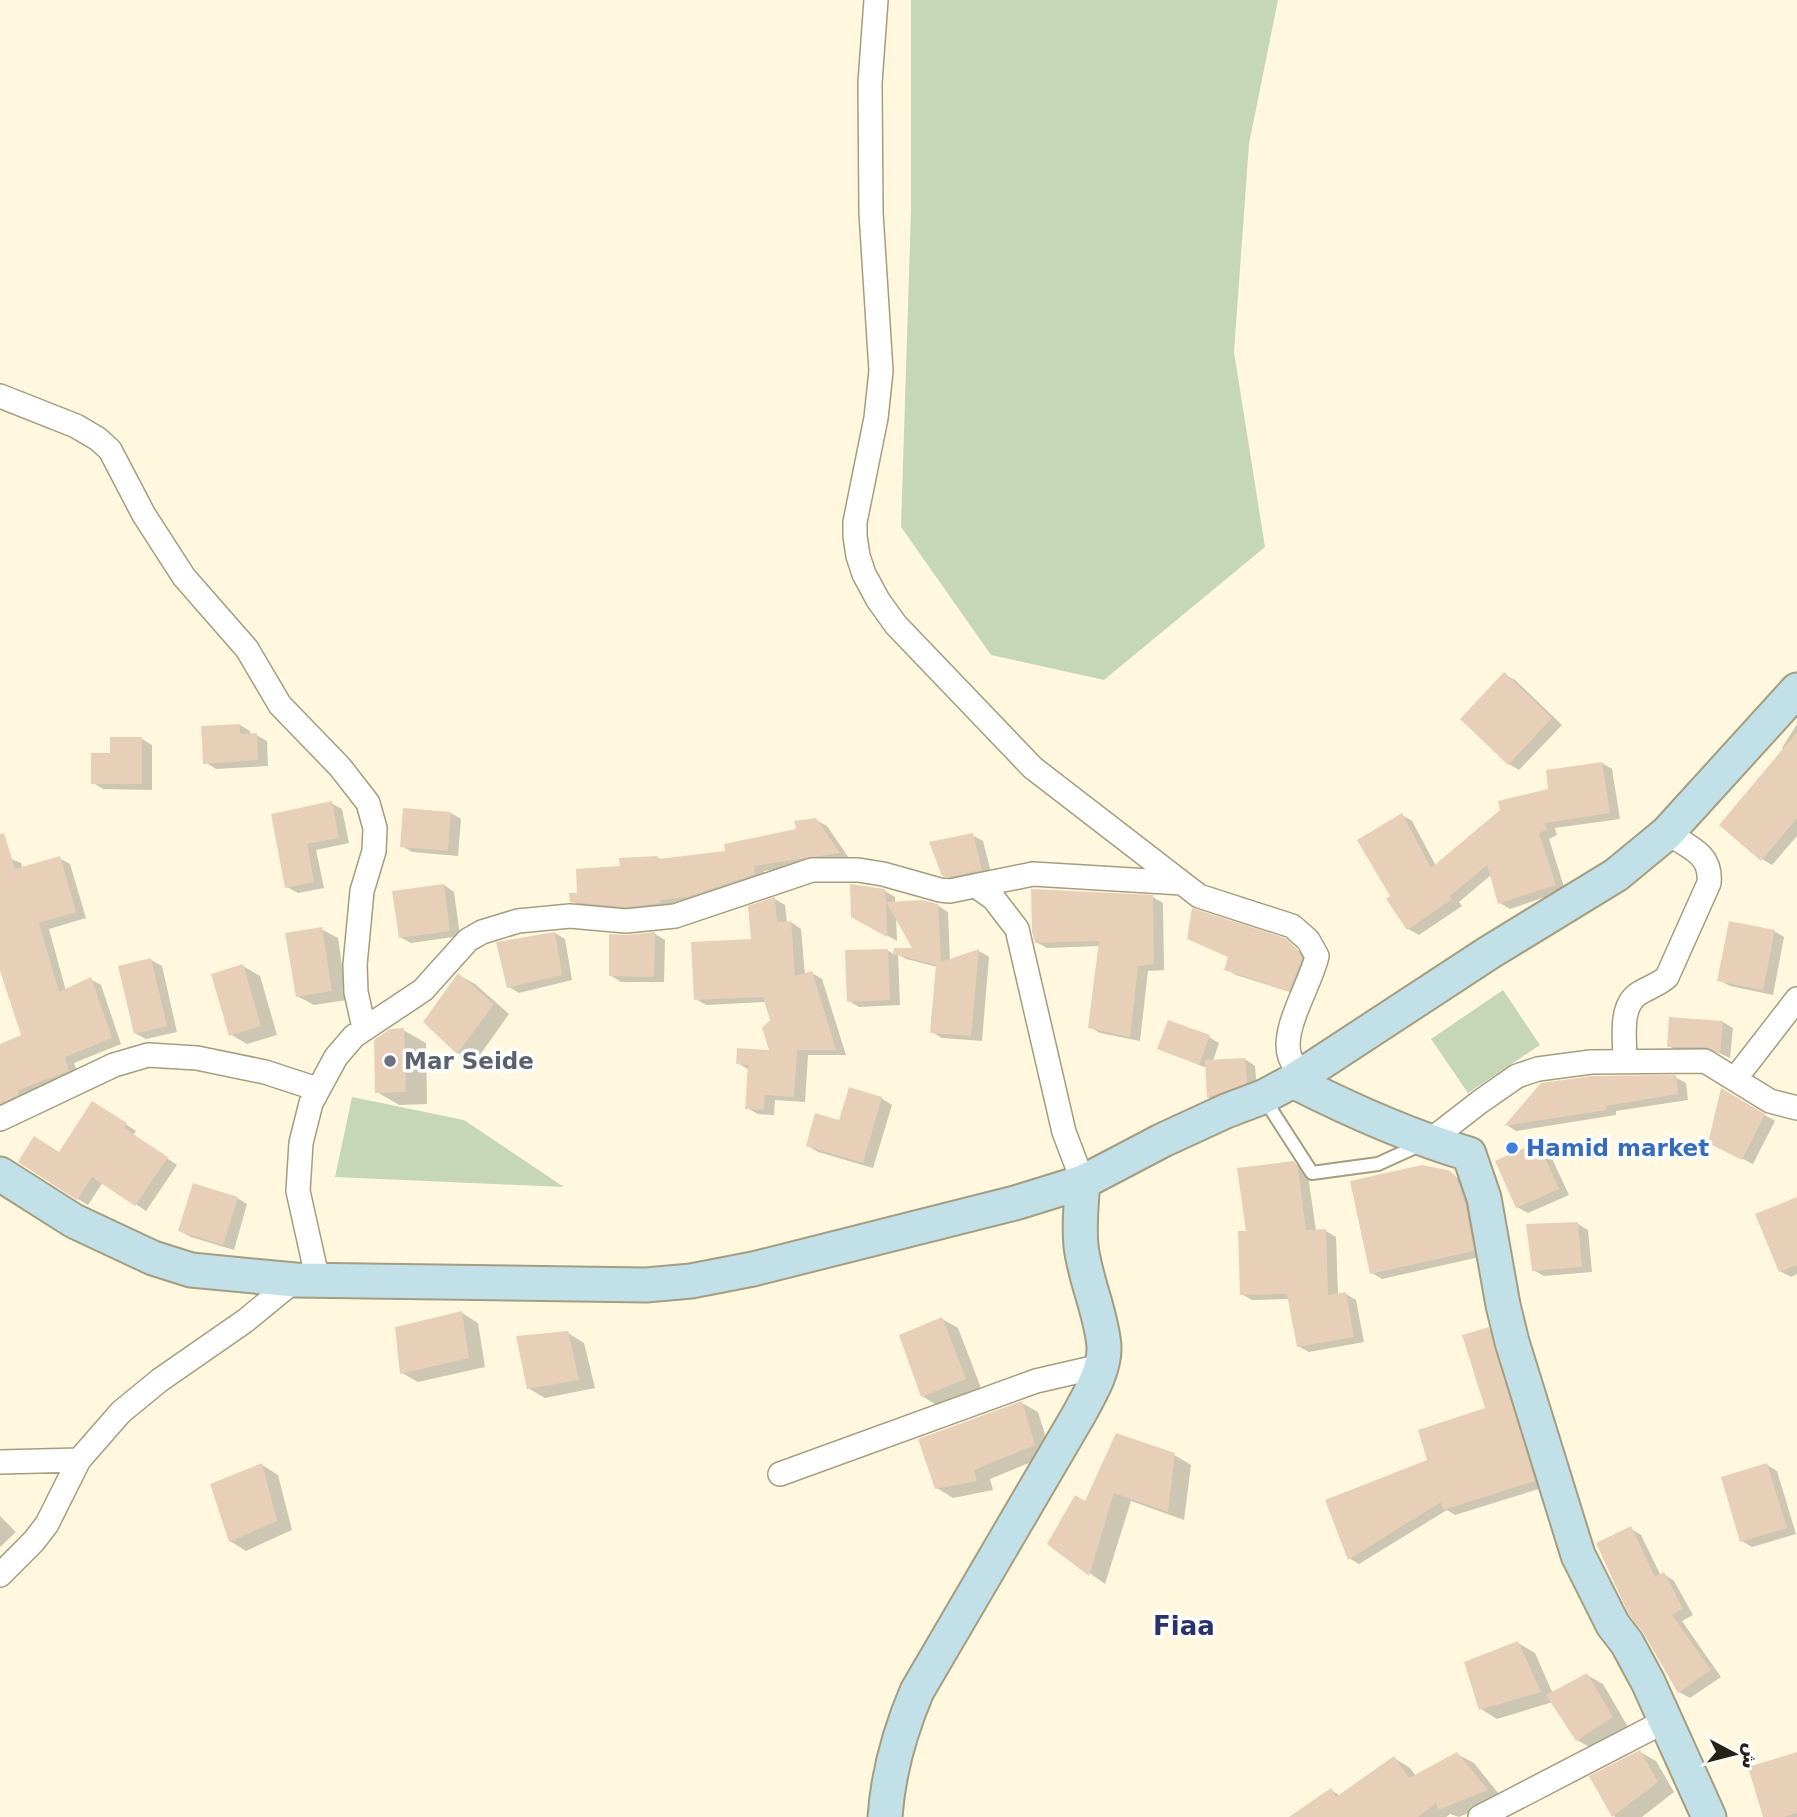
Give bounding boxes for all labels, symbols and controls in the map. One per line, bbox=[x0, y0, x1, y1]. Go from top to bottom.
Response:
place label: Mar Seide bbox=[404, 1048, 534, 1074]
marker: Mar Seide bbox=[382, 1053, 398, 1069]
place label: Hamid market bbox=[1526, 1135, 1709, 1161]
marker: Hamid market bbox=[1504, 1140, 1520, 1156]
district label: Fiaa bbox=[1153, 1611, 1215, 1641]
north arrow bbox=[1699, 1719, 1769, 1789]
text: ش bbox=[1737, 1742, 1763, 1770]

